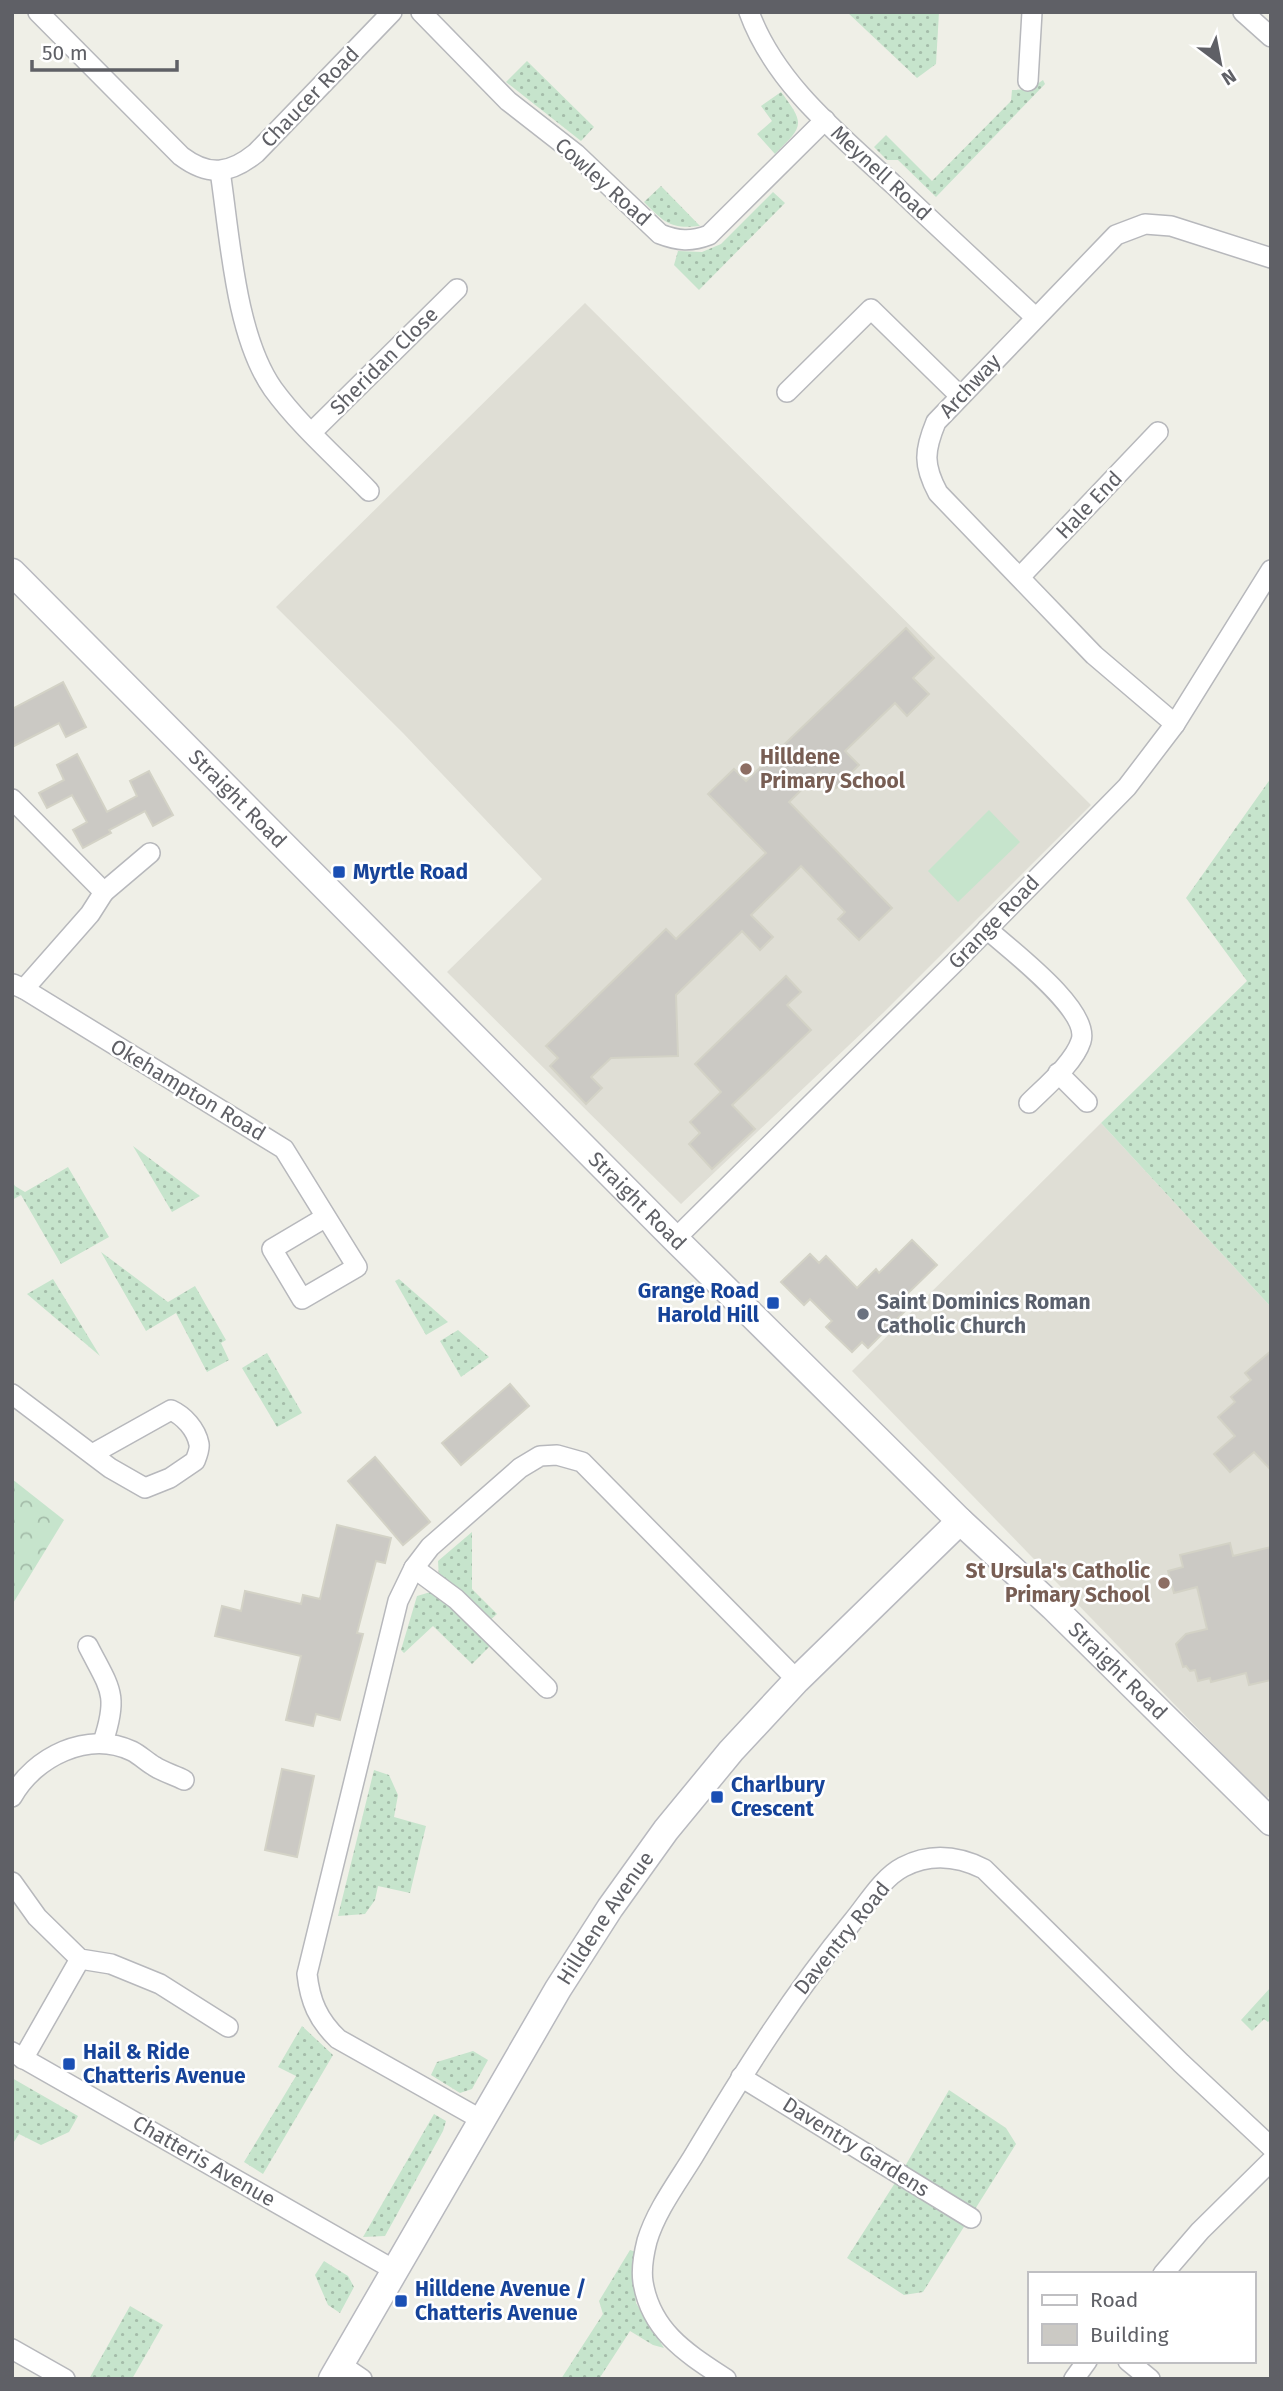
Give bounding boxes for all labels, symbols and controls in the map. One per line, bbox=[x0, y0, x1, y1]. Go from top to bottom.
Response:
scale bar bbox=[32, 28, 177, 72]
north arrow bbox=[1185, 28, 1255, 98]
text: 50 m bbox=[42, 40, 88, 66]
street label: Chaucer Road bbox=[255, 41, 365, 153]
text: N bbox=[1217, 64, 1240, 90]
street label: Meynell Road bbox=[825, 120, 937, 226]
street label: Cowley Road bbox=[550, 132, 656, 232]
street label: Sheridan Close bbox=[325, 302, 443, 420]
street label: Archway bbox=[934, 348, 1007, 423]
street label: Hale End bbox=[1050, 466, 1128, 544]
street label: Straight Road bbox=[183, 744, 292, 854]
place label: Hilldene Primary School bbox=[760, 744, 906, 794]
marker: Hilldene Primary School bbox=[738, 761, 754, 777]
place label: Myrtle Road bbox=[353, 859, 468, 885]
marker: Myrtle Road bbox=[331, 864, 347, 880]
street label: Grange Road bbox=[943, 870, 1045, 974]
street label: Okehampton Road bbox=[106, 1033, 270, 1147]
street label: Straight Road bbox=[583, 1146, 692, 1256]
place label: Grange Road Harold Hill bbox=[638, 1278, 760, 1328]
place label: Saint Dominics Roman Catholic Church bbox=[877, 1289, 1091, 1339]
marker: Grange Road Harold Hill bbox=[765, 1295, 781, 1311]
marker: Saint Dominics Roman Catholic Church bbox=[855, 1306, 871, 1322]
place label: St Ursula's Catholic Primary School bbox=[965, 1558, 1151, 1608]
marker: St Ursula's Catholic Primary School bbox=[1156, 1575, 1172, 1591]
street label: Straight Road bbox=[1063, 1616, 1173, 1725]
place label: Charlbury Crescent bbox=[731, 1772, 825, 1822]
marker: Charlbury Crescent bbox=[709, 1789, 725, 1805]
street label: Hilldene Avenue bbox=[551, 1846, 659, 1990]
street label: Daventry Road bbox=[788, 1876, 896, 2000]
place label: Hail & Ride Chatteris Avenue bbox=[83, 2039, 246, 2089]
marker: Hail & Ride Chatteris Avenue bbox=[61, 2056, 77, 2072]
street label: Daventry Gardens bbox=[778, 2091, 934, 2203]
street label: Chatteris Avenue bbox=[128, 2110, 280, 2212]
legend bbox=[1028, 2272, 1255, 2363]
place label: Hilldene Avenue / Chatteris Avenue bbox=[415, 2276, 586, 2326]
text: Road bbox=[1090, 2287, 1138, 2313]
marker: Hilldene Avenue / Chatteris Avenue bbox=[393, 2293, 409, 2309]
text: Building bbox=[1090, 2322, 1169, 2348]

